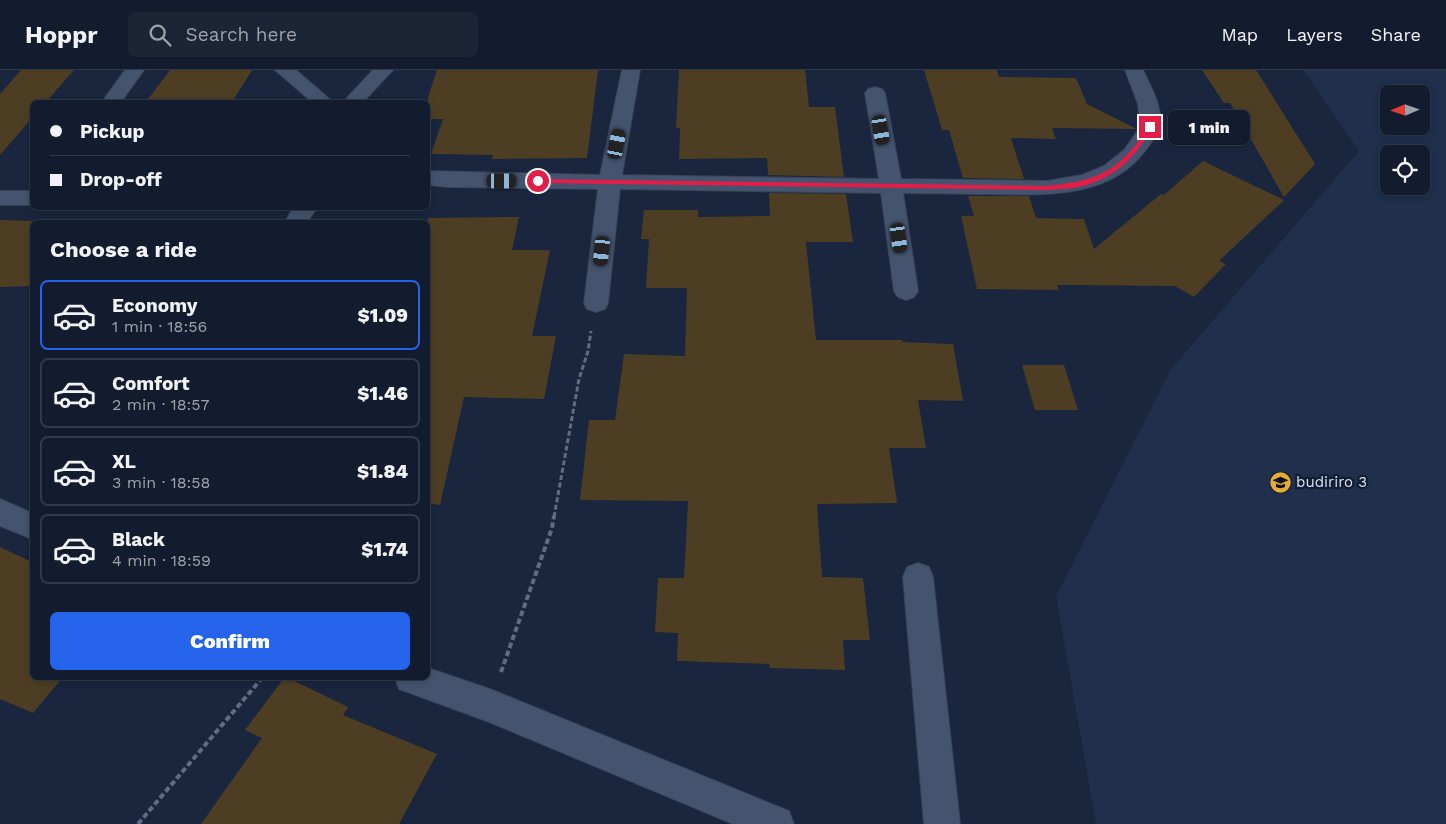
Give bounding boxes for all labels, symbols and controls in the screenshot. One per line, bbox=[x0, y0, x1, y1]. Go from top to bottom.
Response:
search box bbox=[128, 12, 478, 57]
text: Hoppr bbox=[25, 21, 98, 49]
icon: search bbox=[146, 21, 174, 49]
text: Search here bbox=[186, 23, 297, 46]
text: Map bbox=[1221, 24, 1258, 45]
text: Layers bbox=[1286, 24, 1343, 45]
text: Share bbox=[1371, 24, 1421, 45]
north arrow bbox=[1380, 85, 1430, 135]
map controls bbox=[1380, 85, 1430, 195]
callout: 1 min bbox=[1168, 110, 1250, 144]
car bbox=[871, 114, 890, 146]
route end bbox=[1139, 116, 1161, 138]
text: 1 min bbox=[1188, 118, 1230, 137]
text: Pickup bbox=[80, 120, 144, 143]
car bbox=[606, 128, 627, 160]
button: locate bbox=[1380, 145, 1430, 195]
text: Drop-off bbox=[80, 168, 162, 191]
route start bbox=[527, 170, 549, 192]
car bbox=[487, 174, 517, 189]
car bbox=[889, 222, 908, 254]
car bbox=[592, 235, 611, 267]
text: Choose a ride bbox=[50, 237, 197, 262]
icon: car bbox=[52, 293, 97, 338]
text: Economy bbox=[112, 294, 197, 317]
text: $1.09 bbox=[358, 304, 408, 327]
text: 1 min · 18:56 bbox=[112, 317, 207, 336]
icon: car bbox=[52, 371, 97, 416]
text: Comfort bbox=[112, 372, 190, 395]
text: $1.46 bbox=[357, 382, 408, 405]
text: 2 min · 18:57 bbox=[112, 395, 210, 414]
icon: car bbox=[52, 449, 97, 494]
text: XL bbox=[112, 450, 136, 473]
text: $1.84 bbox=[357, 460, 408, 483]
school or university icon: budiriro 3 bbox=[1268, 470, 1292, 494]
text: 3 min · 18:58 bbox=[112, 473, 210, 492]
place label: budiriro 3 bbox=[1296, 473, 1367, 491]
icon: car bbox=[52, 527, 97, 572]
text: Black bbox=[112, 528, 165, 551]
text: $1.74 bbox=[361, 538, 408, 561]
text: 4 min · 18:59 bbox=[112, 551, 211, 570]
button: Confirm bbox=[50, 612, 410, 670]

